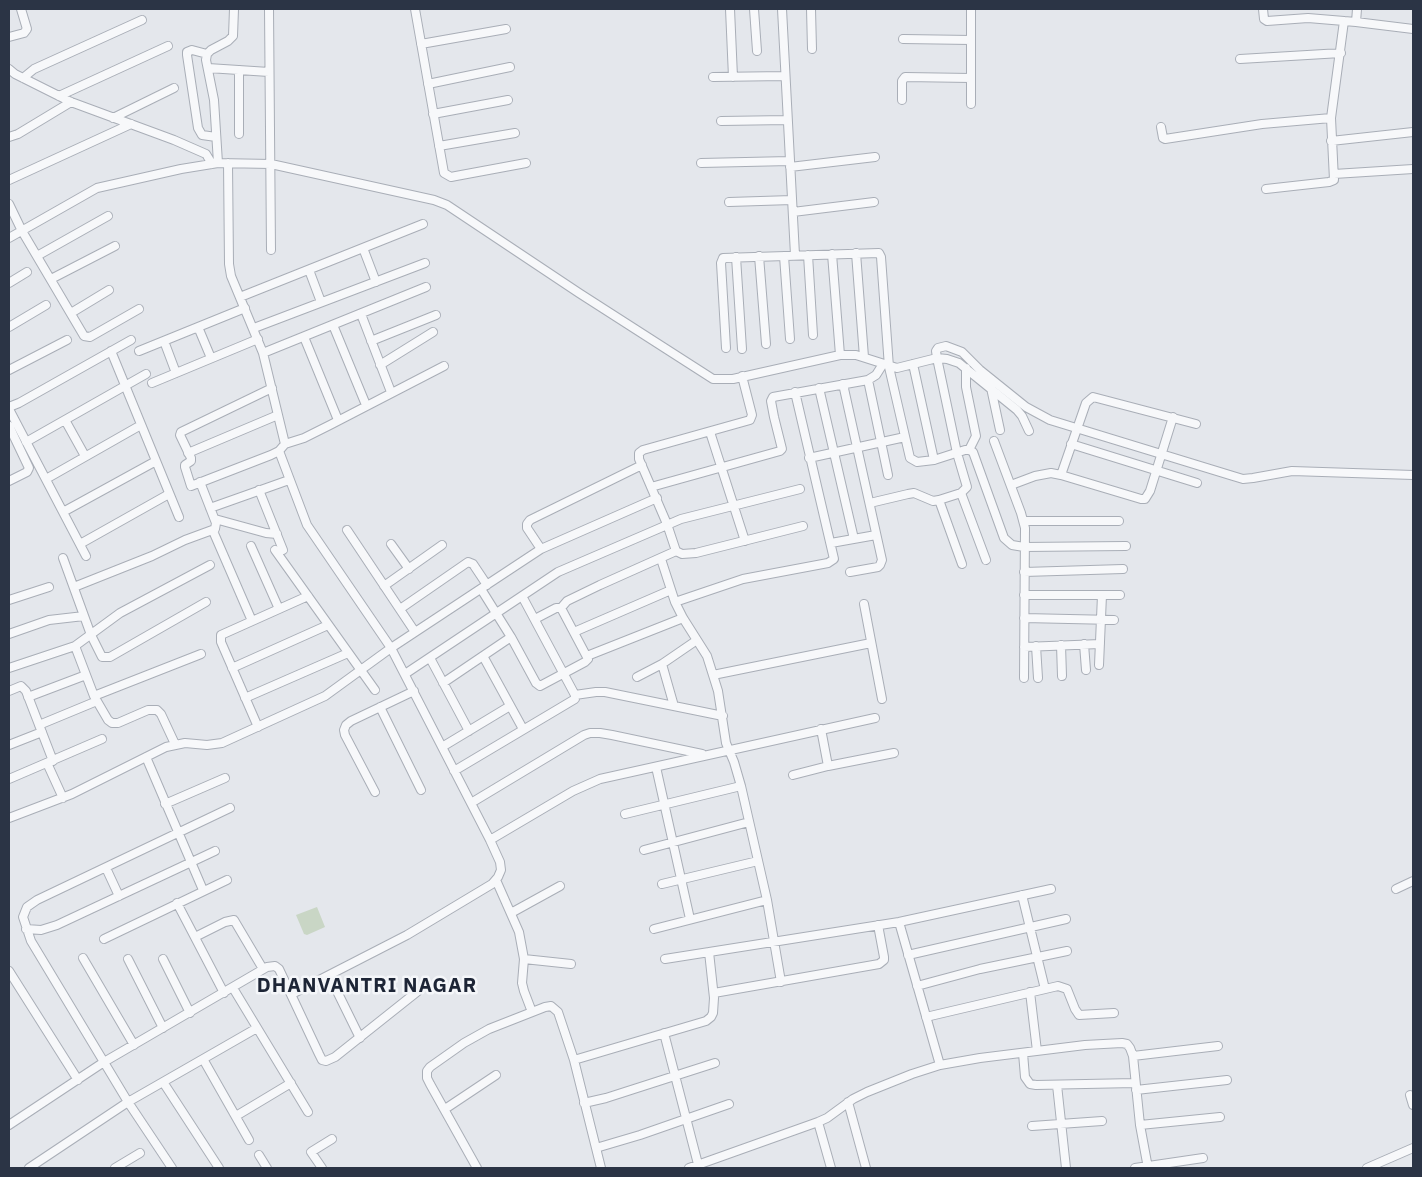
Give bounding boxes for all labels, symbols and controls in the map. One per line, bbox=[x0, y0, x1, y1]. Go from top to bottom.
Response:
district label: DHANVANTRI NAGAR bbox=[255, 974, 479, 998]

